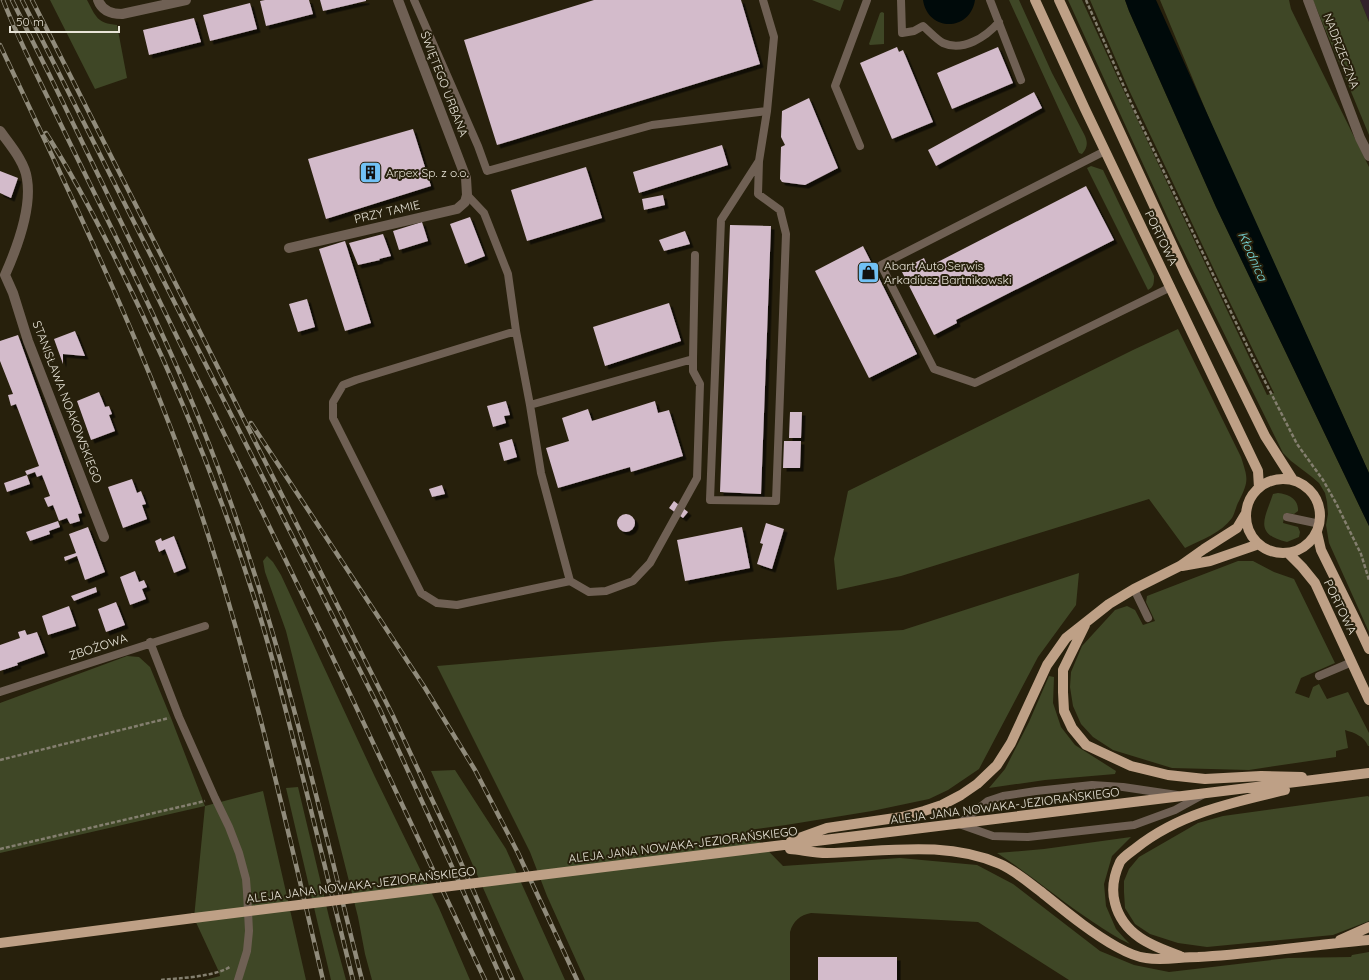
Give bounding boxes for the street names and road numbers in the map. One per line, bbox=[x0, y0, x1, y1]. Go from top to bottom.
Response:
street label: NADRZECZNA bbox=[1320, 11, 1363, 91]
street label: ŚWIĘTEGO URBANA bbox=[417, 29, 472, 139]
street label: PRZY TAMIE bbox=[353, 197, 421, 226]
street label: PORTOWA bbox=[1142, 208, 1181, 268]
street label: STANISŁAWA NOAKOWSKIEGO bbox=[30, 319, 105, 485]
street label: PORTOWA bbox=[1321, 577, 1360, 637]
street label: ZBOŻOWA bbox=[67, 630, 129, 663]
street label: ALEJA JANA NOWAKA-JEZIORAŃSKIEGO bbox=[890, 784, 1120, 827]
street label: ALEJA JANA NOWAKA-JEZIORAŃSKIEGO bbox=[568, 823, 798, 866]
street label: ALEJA JANA NOWAKA-JEZIORAŃSKIEGO bbox=[246, 863, 476, 906]

